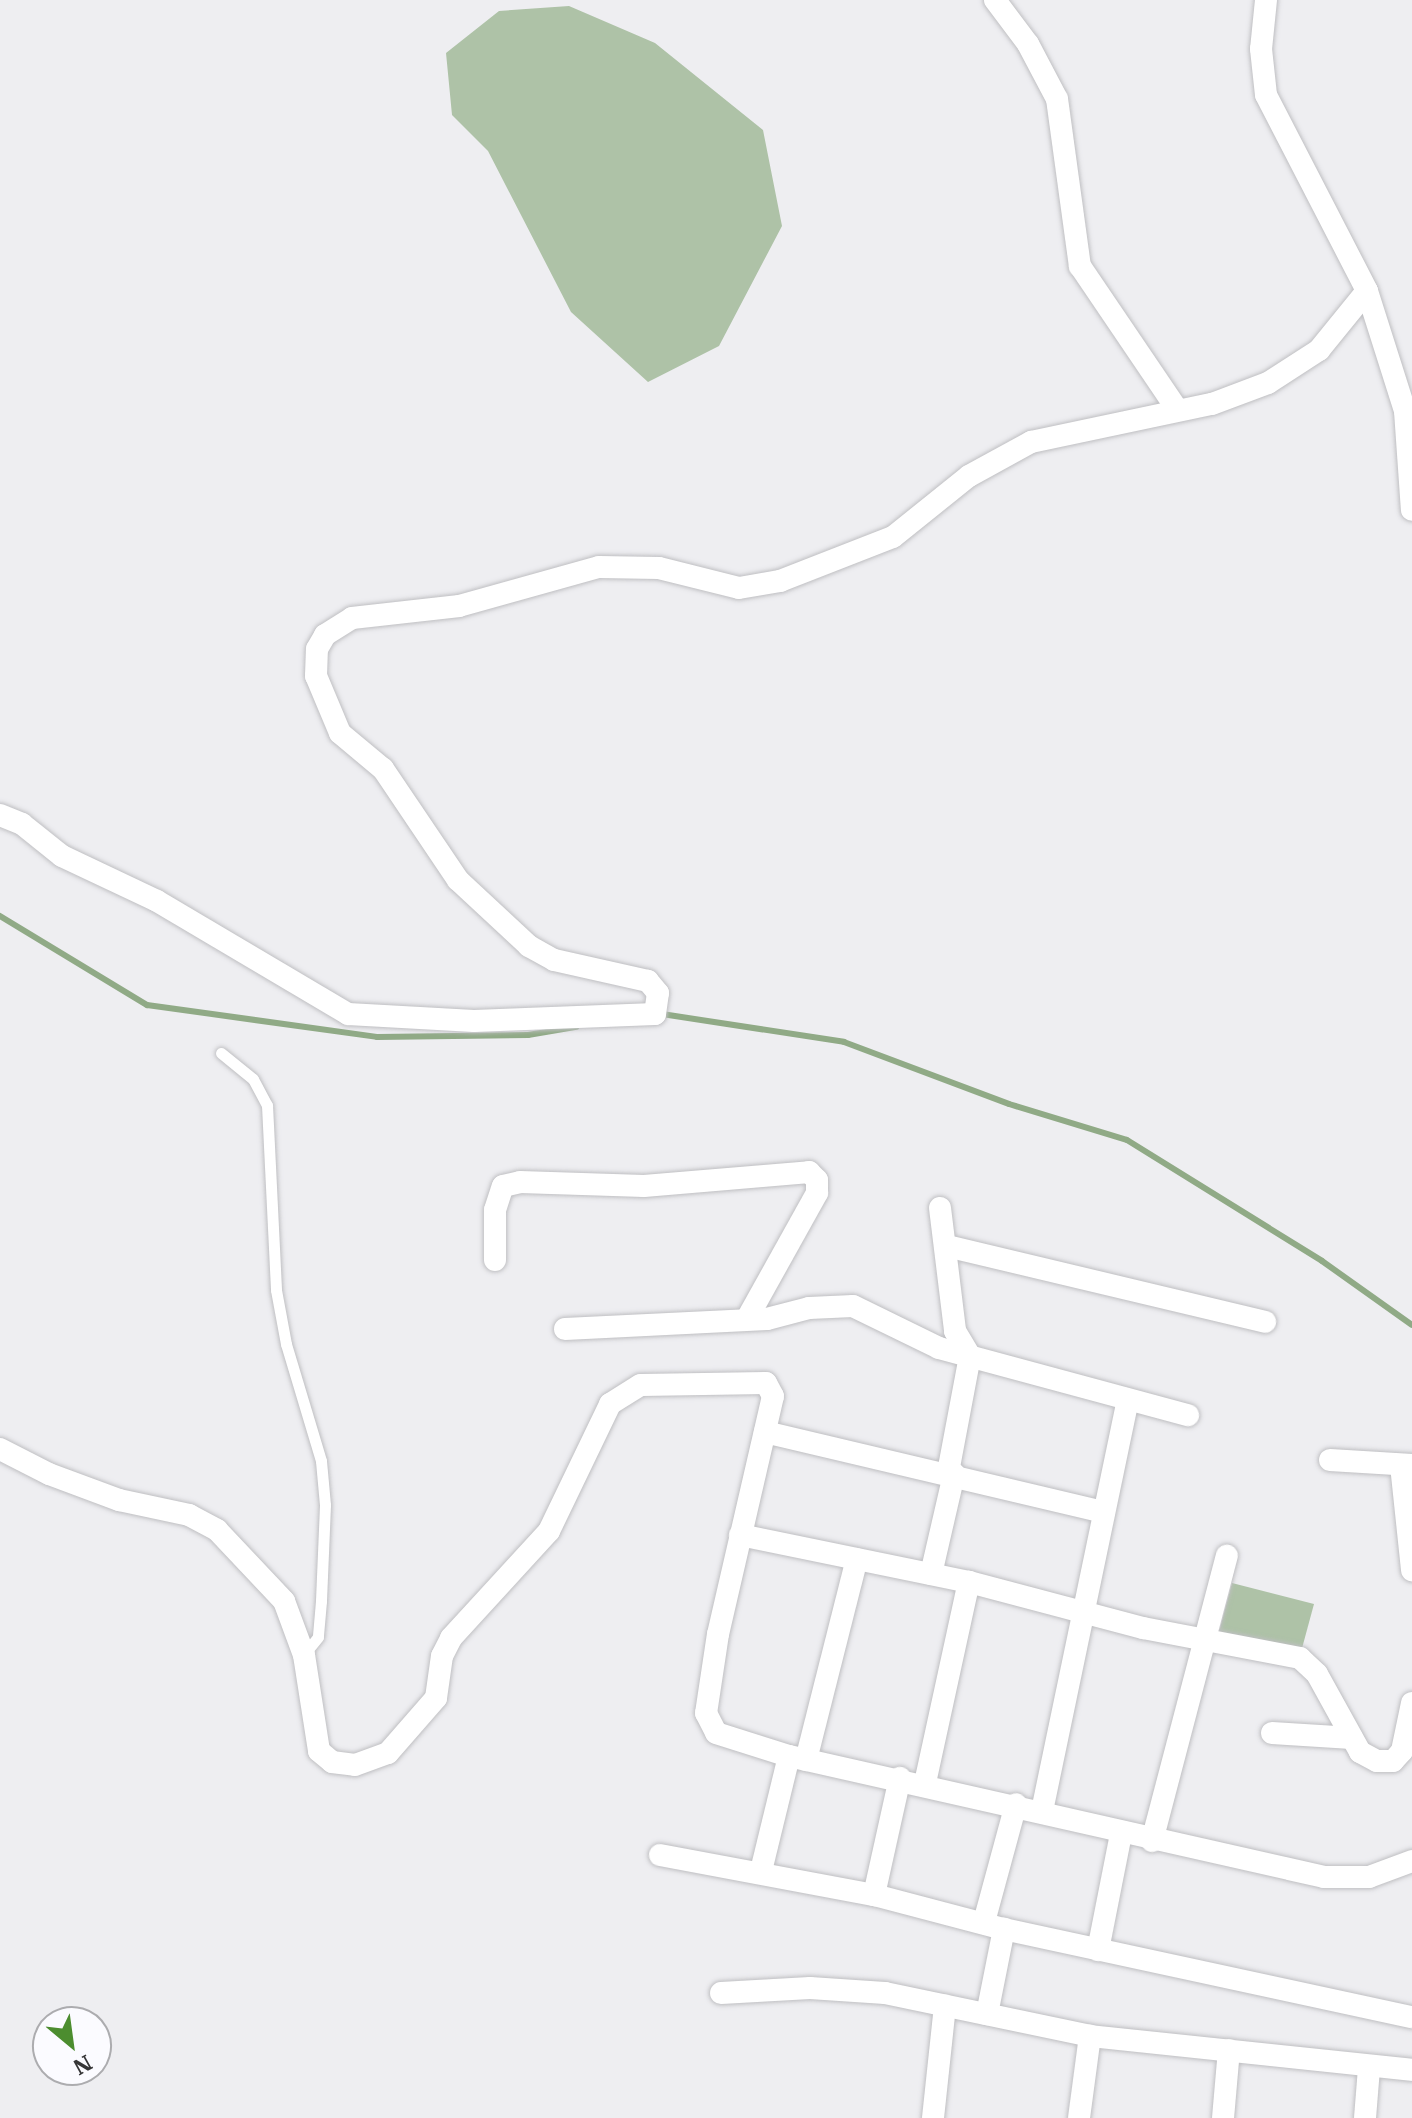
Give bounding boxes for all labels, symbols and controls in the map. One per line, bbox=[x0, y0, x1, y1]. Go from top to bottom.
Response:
north arrow bbox=[32, 2006, 112, 2086]
text: N bbox=[68, 2049, 98, 2083]

